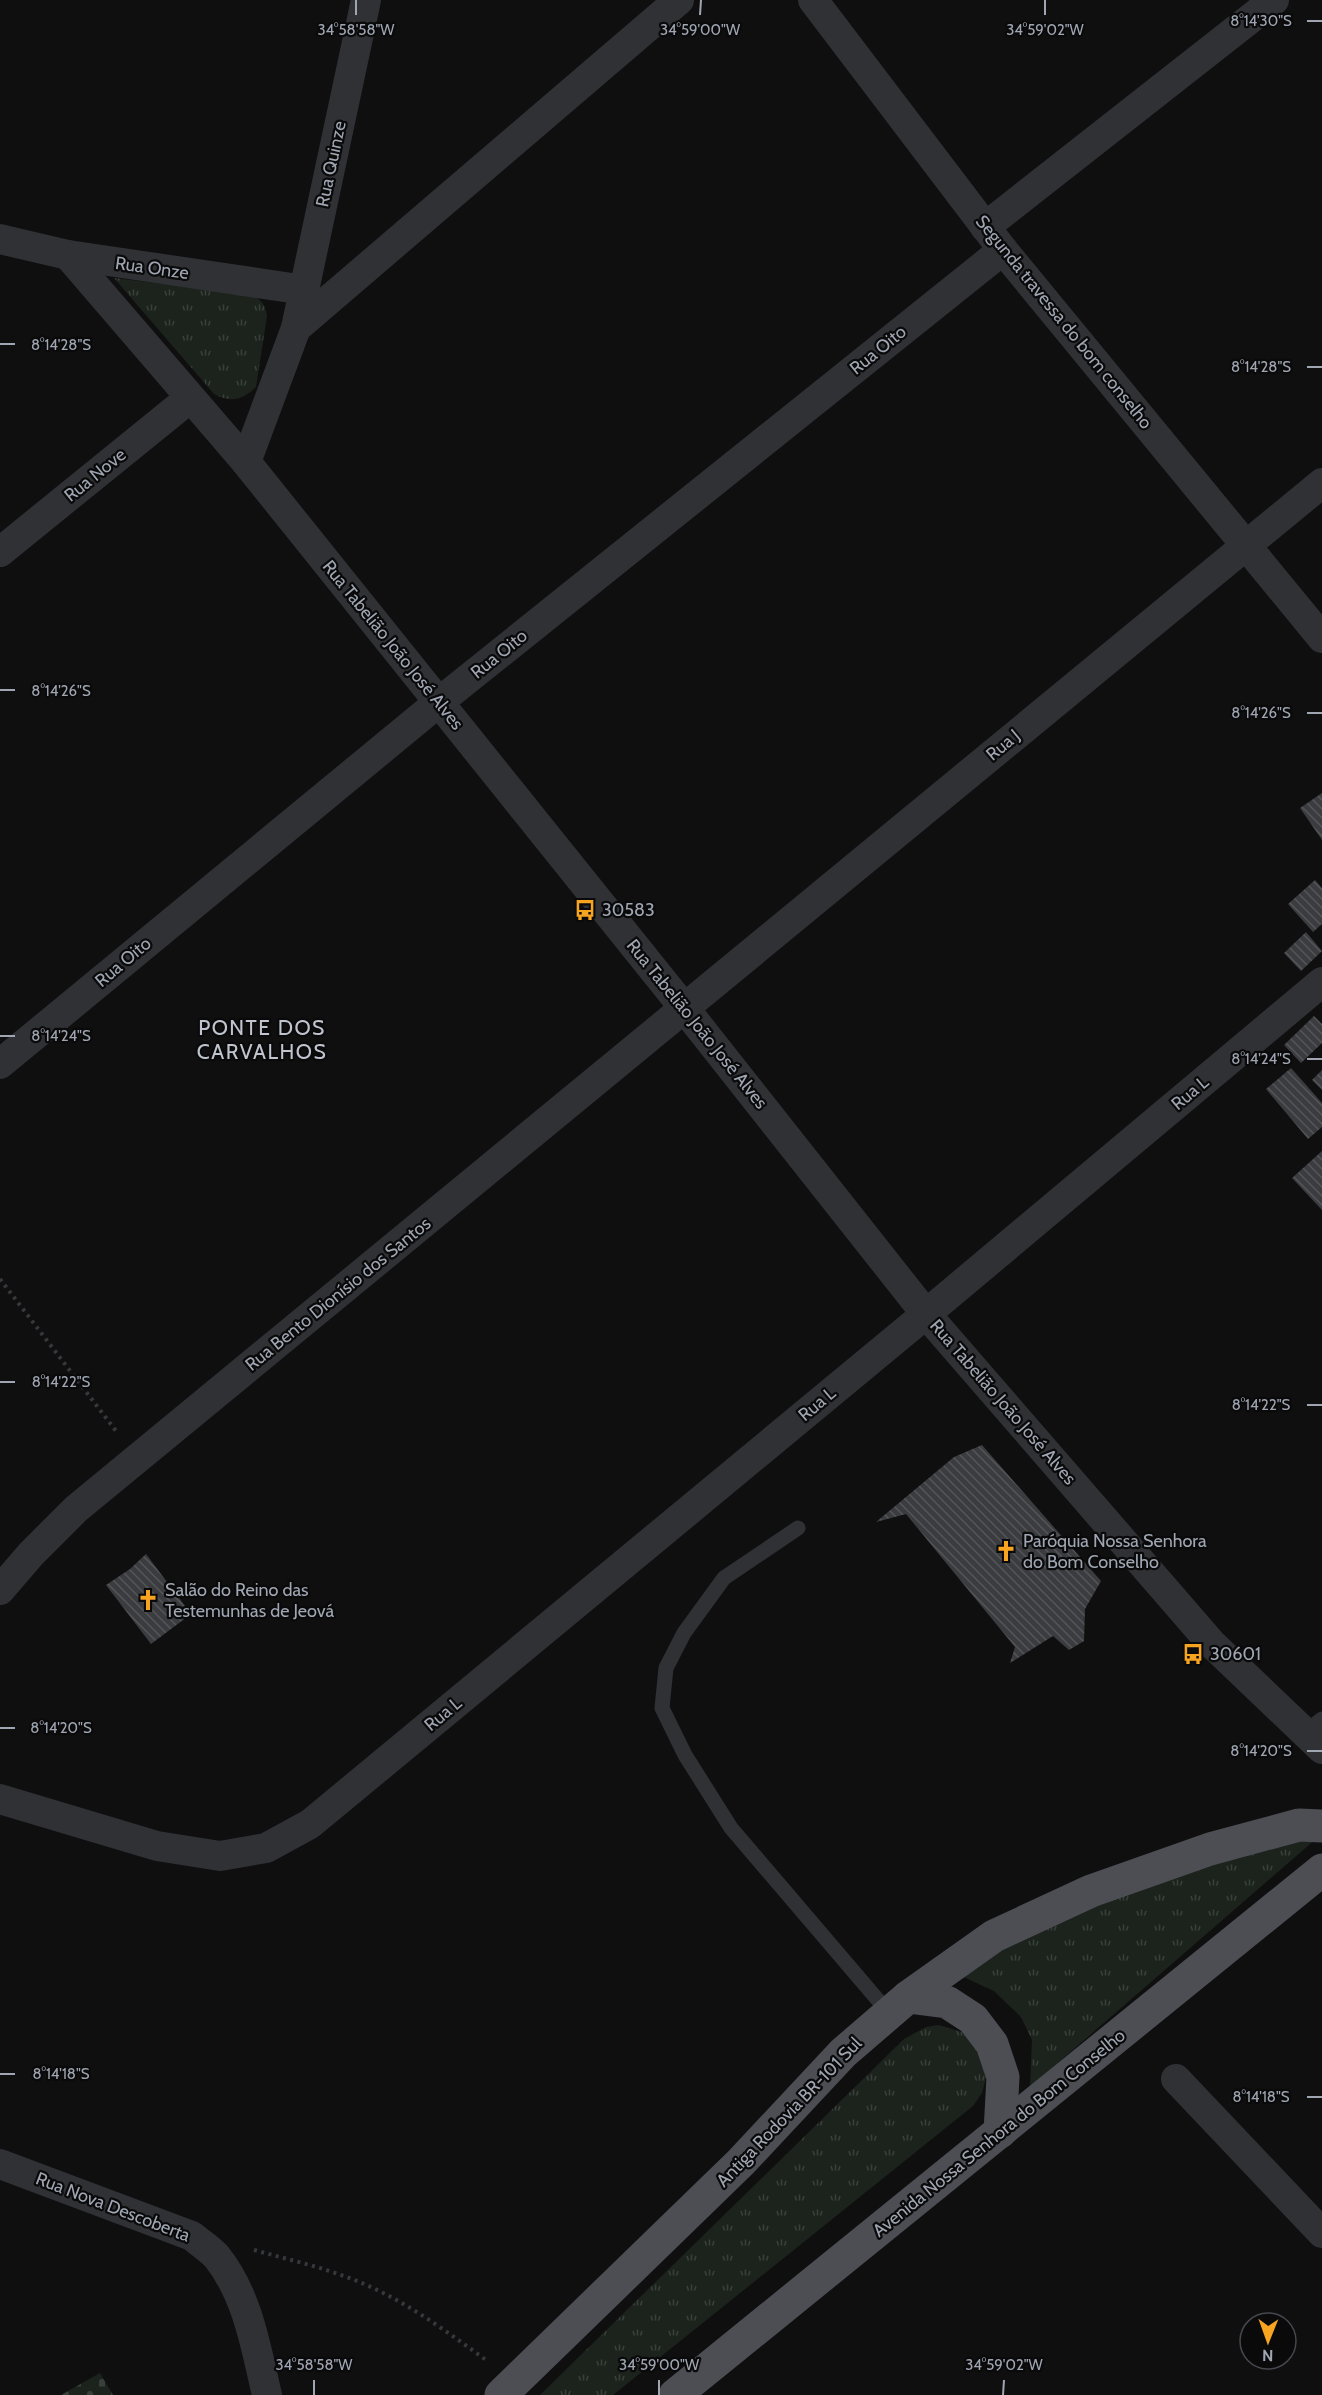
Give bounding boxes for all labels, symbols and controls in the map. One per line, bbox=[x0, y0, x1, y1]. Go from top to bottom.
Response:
text: 8°14'30"S bbox=[1230, 12, 1292, 30]
text: 34°58'58"W bbox=[318, 21, 395, 39]
text: 34°59'00"W bbox=[660, 21, 741, 39]
text: 34°59'02"W bbox=[1006, 21, 1085, 39]
street label: Rua Quinze bbox=[311, 119, 351, 209]
street label: Segunda travessa do bom conselho bbox=[971, 211, 1157, 433]
street label: Rua Onze bbox=[114, 252, 190, 284]
street label: Rua Oito bbox=[845, 321, 911, 379]
text: 8°14'28"S bbox=[31, 336, 91, 354]
text: 8°14'28"S bbox=[1231, 358, 1291, 376]
street label: Rua Nove bbox=[60, 444, 130, 506]
street label: Rua Tabelião João José Alves bbox=[318, 556, 468, 734]
street label: Rua Oito bbox=[466, 625, 532, 683]
text: 8°14'26"S bbox=[31, 682, 91, 700]
text: 8°14'26"S bbox=[1231, 704, 1291, 722]
street label: Rua J bbox=[982, 725, 1024, 765]
bus stop icon: 30583 bbox=[573, 898, 597, 922]
place label: 30583 bbox=[602, 899, 655, 921]
street label: Rua Oito bbox=[91, 932, 155, 992]
street label: Rua Tabelião João José Alves bbox=[622, 935, 772, 1113]
district label: PONTE DOS CARVALHOS bbox=[197, 1015, 327, 1064]
text: 8°14'24"S bbox=[31, 1027, 91, 1045]
text: 8°14'24"S bbox=[1231, 1050, 1291, 1068]
street label: Rua L bbox=[1167, 1071, 1213, 1115]
street label: Rua Bento Dionísio dos Santos bbox=[241, 1212, 435, 1376]
street label: Rua Tabelião João José Alves bbox=[925, 1315, 1081, 1489]
text: 8°14'22"S bbox=[32, 1373, 91, 1391]
street label: Rua L bbox=[794, 1382, 840, 1426]
text: 8°14'22"S bbox=[1232, 1396, 1291, 1414]
place label: Paróquia Nossa Senhora do Bom Conselho bbox=[1023, 1530, 1207, 1573]
church icon: Paróquia Nossa Senhora do Bom Conselho bbox=[994, 1539, 1018, 1563]
place label: Salão do Reino das Testemunhas de Jeová bbox=[165, 1579, 335, 1622]
church icon: Salão do Reino das Testemunhas de Jeová bbox=[136, 1588, 160, 1612]
bus stop icon: 30601 bbox=[1181, 1642, 1205, 1666]
place label: 30601 bbox=[1210, 1643, 1261, 1665]
street label: Rua L bbox=[420, 1692, 466, 1736]
text: 8°14'20"S bbox=[30, 1719, 92, 1737]
text: 8°14'20"S bbox=[1230, 1742, 1292, 1760]
street label: Avenida Nossa Senhora do Bom Conselho bbox=[868, 2024, 1130, 2242]
street label: Antiga Rodovia BR-101 Sul bbox=[712, 2032, 867, 2191]
text: 8°14'18"S bbox=[33, 2065, 90, 2083]
text: 8°14'18"S bbox=[1233, 2088, 1290, 2106]
street label: Rua Nova Descoberta bbox=[33, 2167, 194, 2247]
north arrow bbox=[1238, 2311, 1298, 2371]
text: N bbox=[1262, 2346, 1274, 2365]
text: 34°58'58"W bbox=[276, 2356, 353, 2374]
text: 34°59'00"W bbox=[619, 2356, 700, 2374]
text: 34°59'02"W bbox=[965, 2356, 1044, 2374]

